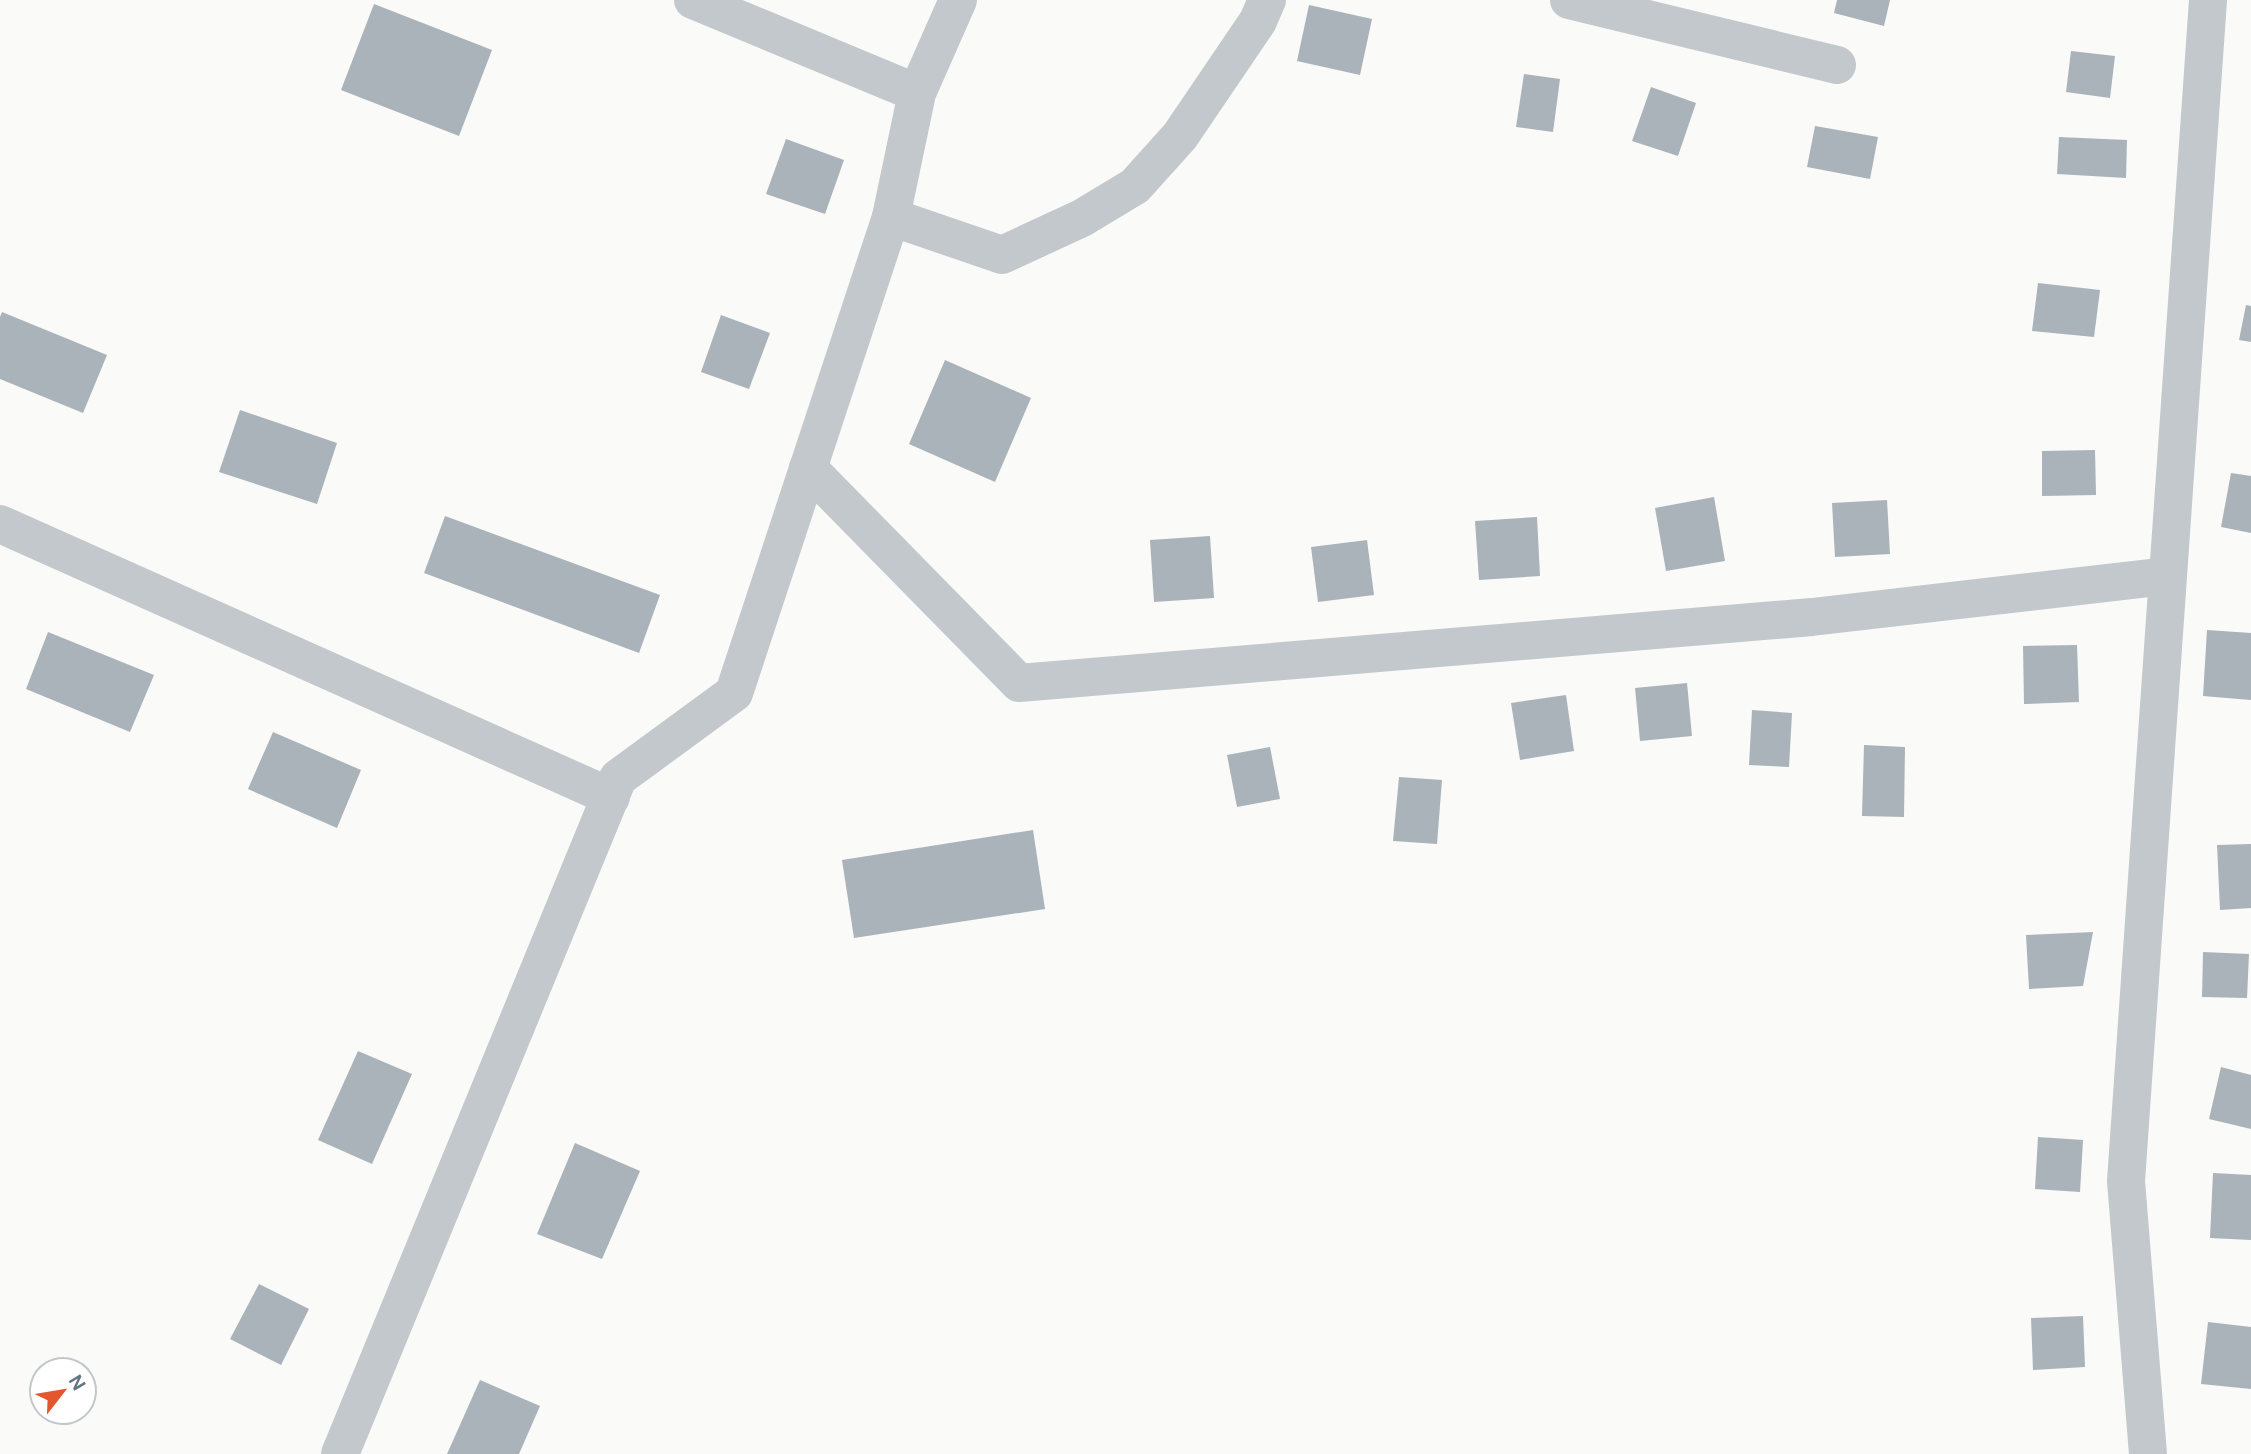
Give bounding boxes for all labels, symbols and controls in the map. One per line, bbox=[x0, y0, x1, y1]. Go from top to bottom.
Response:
north arrow bbox=[28, 1356, 98, 1426]
text: N bbox=[63, 1370, 91, 1395]

